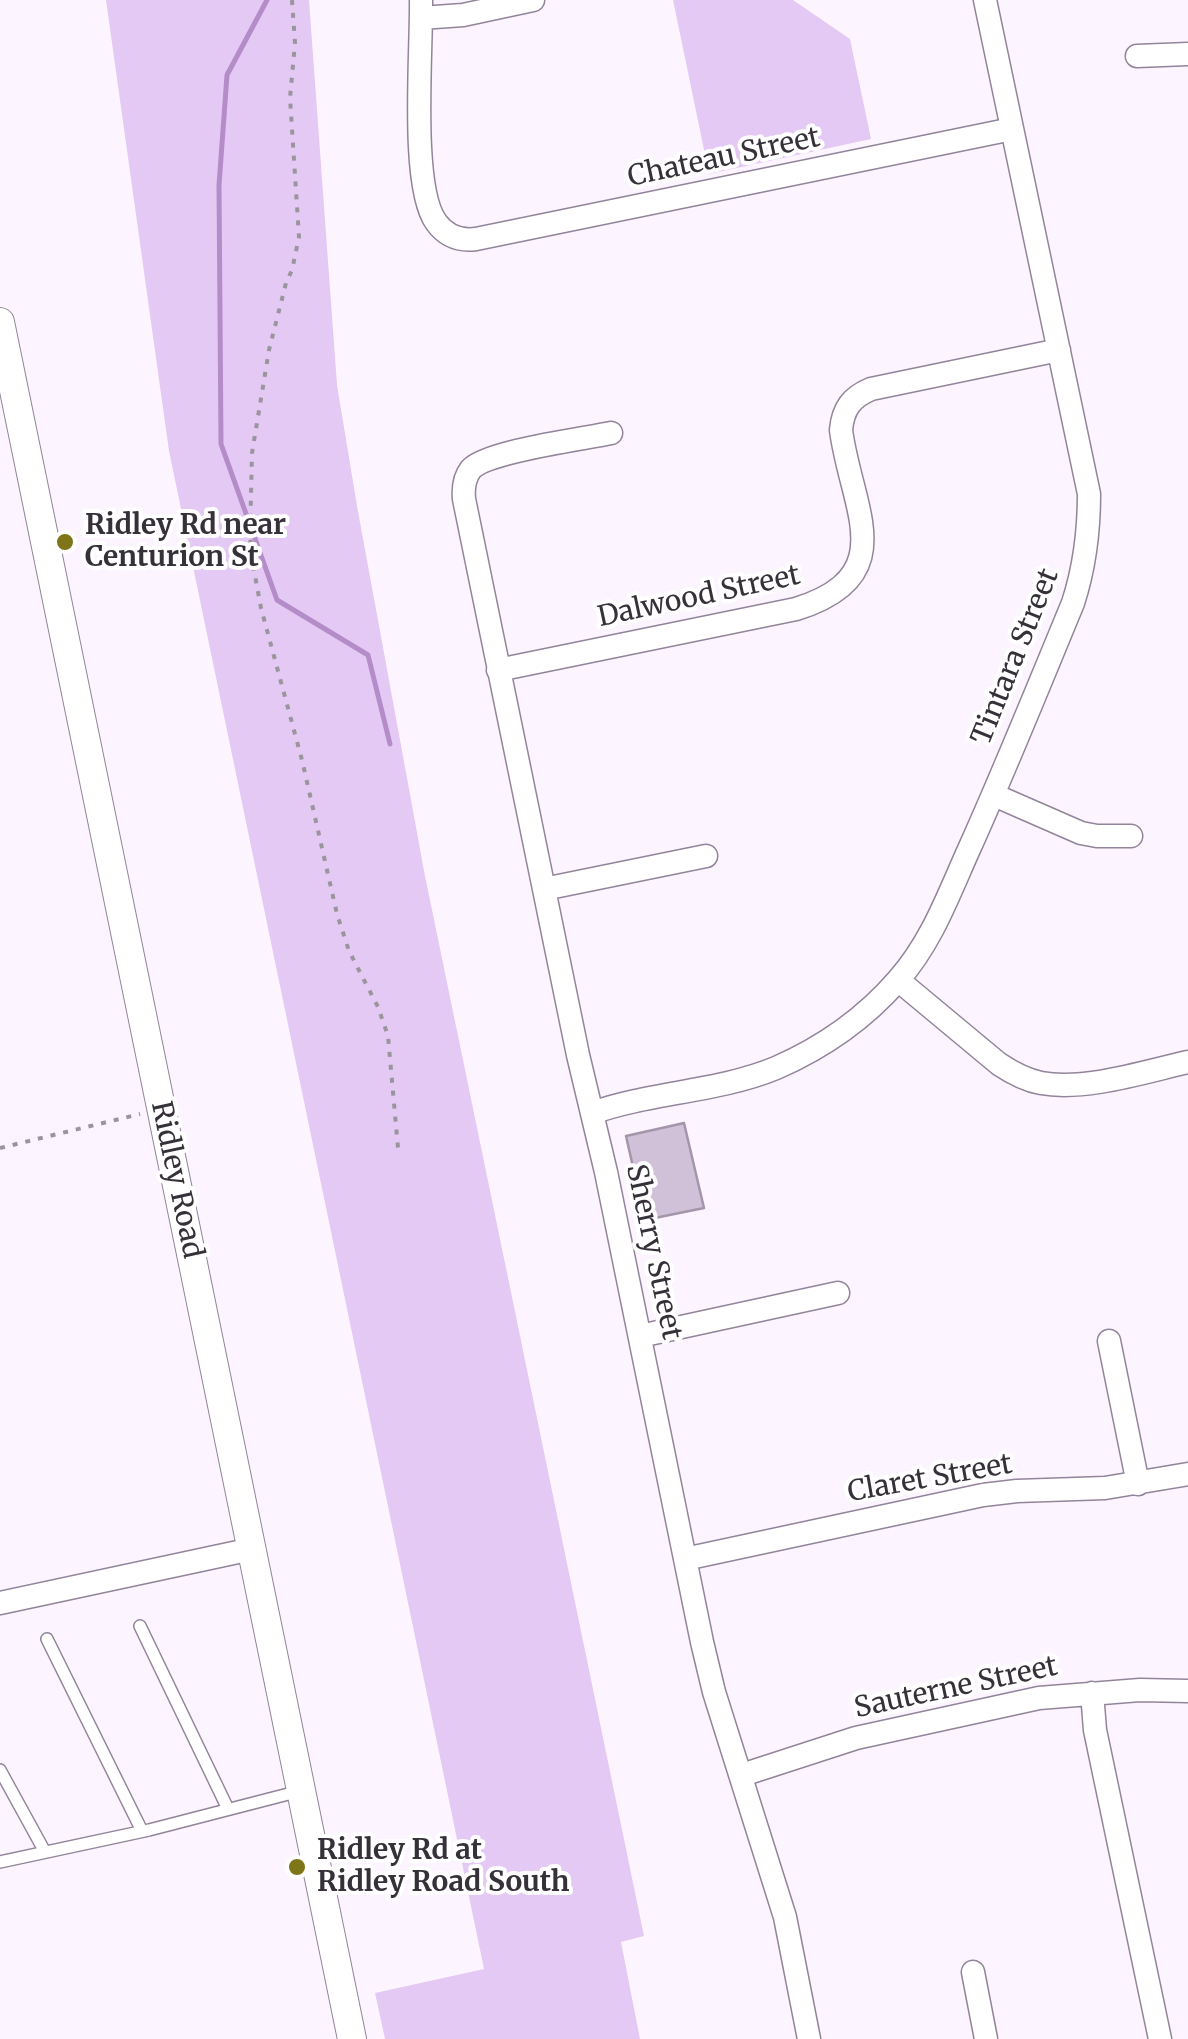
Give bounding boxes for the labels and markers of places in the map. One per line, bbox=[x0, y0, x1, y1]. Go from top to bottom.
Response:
place label: Ridley Rd near Centurion St bbox=[85, 509, 286, 575]
marker: Ridley Rd near Centurion St bbox=[54, 531, 76, 553]
place label: Ridley Rd at Ridley Road South bbox=[317, 1834, 569, 1900]
marker: Ridley Rd at Ridley Road South bbox=[286, 1856, 308, 1878]

